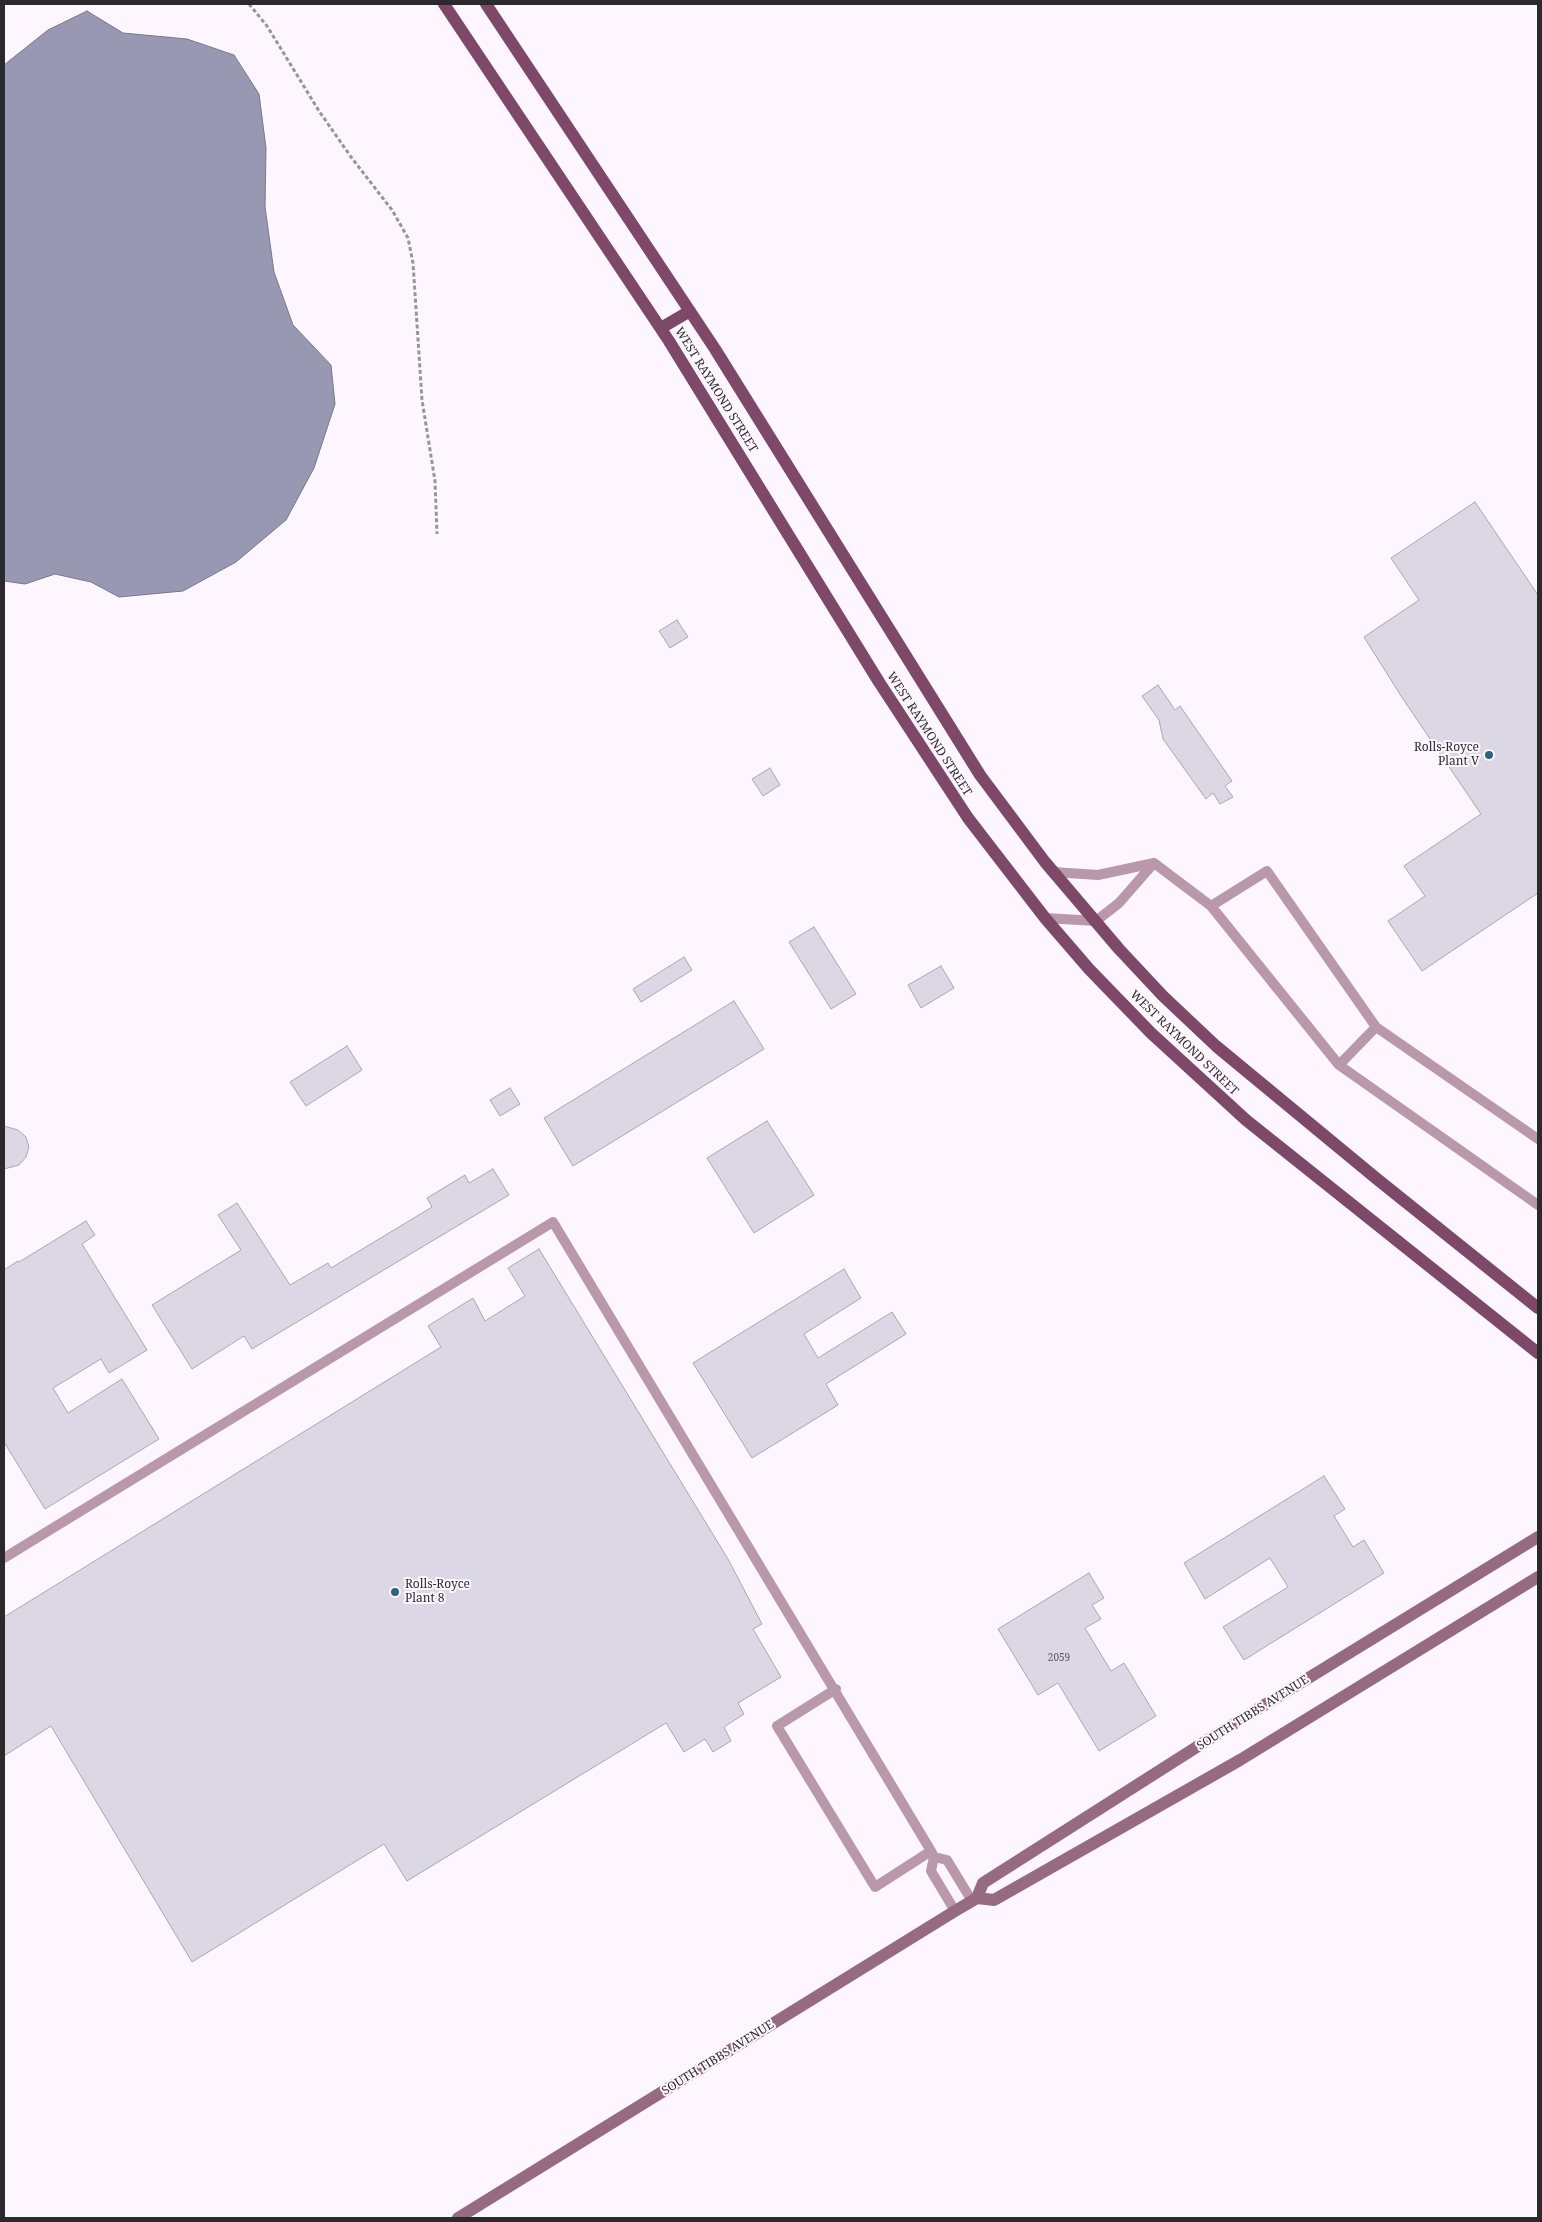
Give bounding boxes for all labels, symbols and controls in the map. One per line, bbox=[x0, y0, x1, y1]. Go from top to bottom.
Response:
street label: WEST RAYMOND STREET bbox=[672, 325, 760, 455]
street label: WEST RAYMOND STREET bbox=[884, 669, 974, 799]
place label: Rolls-Royce Plant V bbox=[1414, 741, 1479, 769]
marker: Rolls-Royce Plant V bbox=[1483, 749, 1495, 761]
street label: WEST RAYMOND STREET bbox=[1127, 988, 1241, 1098]
place label: Rolls-Royce Plant 8 bbox=[405, 1578, 470, 1606]
marker: Rolls-Royce Plant 8 bbox=[389, 1586, 401, 1598]
house number: 2059 bbox=[1048, 1652, 1070, 1664]
street label: SOUTH TIBBS AVENUE bbox=[1194, 1673, 1312, 1753]
street label: SOUTH TIBBS AVENUE bbox=[659, 2018, 777, 2098]

